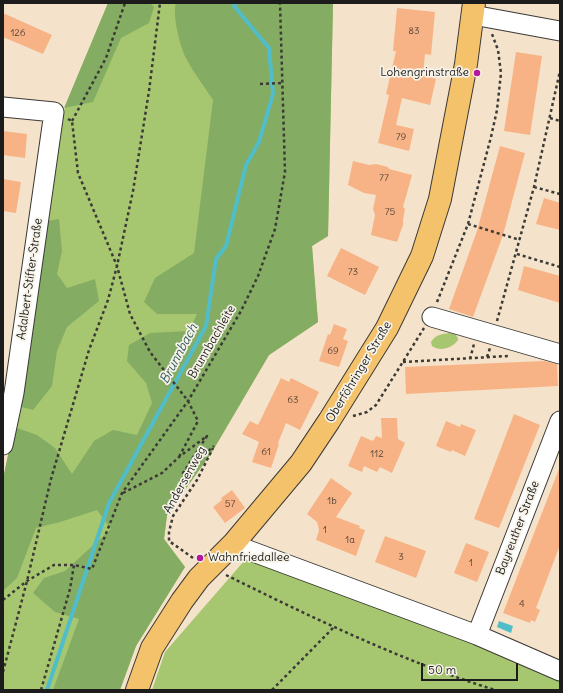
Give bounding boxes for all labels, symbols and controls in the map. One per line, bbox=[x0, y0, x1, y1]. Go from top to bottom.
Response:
house number: 83 bbox=[408, 25, 420, 37]
house number: 126 bbox=[10, 27, 26, 39]
place label: Lohengrinstraße bbox=[380, 66, 469, 80]
marker: Lohengrinstraße bbox=[472, 68, 482, 78]
house number: 79 bbox=[396, 131, 406, 143]
house number: 77 bbox=[379, 172, 389, 184]
house number: 75 bbox=[385, 206, 395, 218]
street label: Adalbert-Stifter-Straße bbox=[14, 217, 46, 341]
house number: 73 bbox=[348, 266, 358, 278]
street label: Brunnbachleite bbox=[185, 303, 239, 381]
street label: Oberföhringer Straße bbox=[323, 319, 395, 425]
water label: Brunnbach bbox=[157, 322, 201, 386]
house number: 69 bbox=[327, 345, 339, 357]
house number: 63 bbox=[287, 394, 299, 406]
street label: Andersenweg bbox=[161, 444, 209, 516]
house number: 61 bbox=[261, 446, 271, 458]
house number: 112 bbox=[370, 448, 384, 460]
street label: Bayreuther Straße bbox=[493, 479, 543, 577]
house number: 1b bbox=[327, 495, 337, 507]
house number: 57 bbox=[225, 498, 235, 510]
house number: 1 bbox=[323, 524, 327, 536]
house number: 1a bbox=[345, 534, 355, 546]
place label: Wahnfriedallee bbox=[208, 551, 289, 565]
house number: 3 bbox=[398, 551, 404, 563]
marker: Wahnfriedallee bbox=[195, 553, 205, 563]
house number: 1 bbox=[469, 557, 473, 569]
house number: 4 bbox=[519, 598, 525, 610]
scale bar bbox=[423, 655, 520, 681]
text: 50 m bbox=[428, 662, 456, 677]

